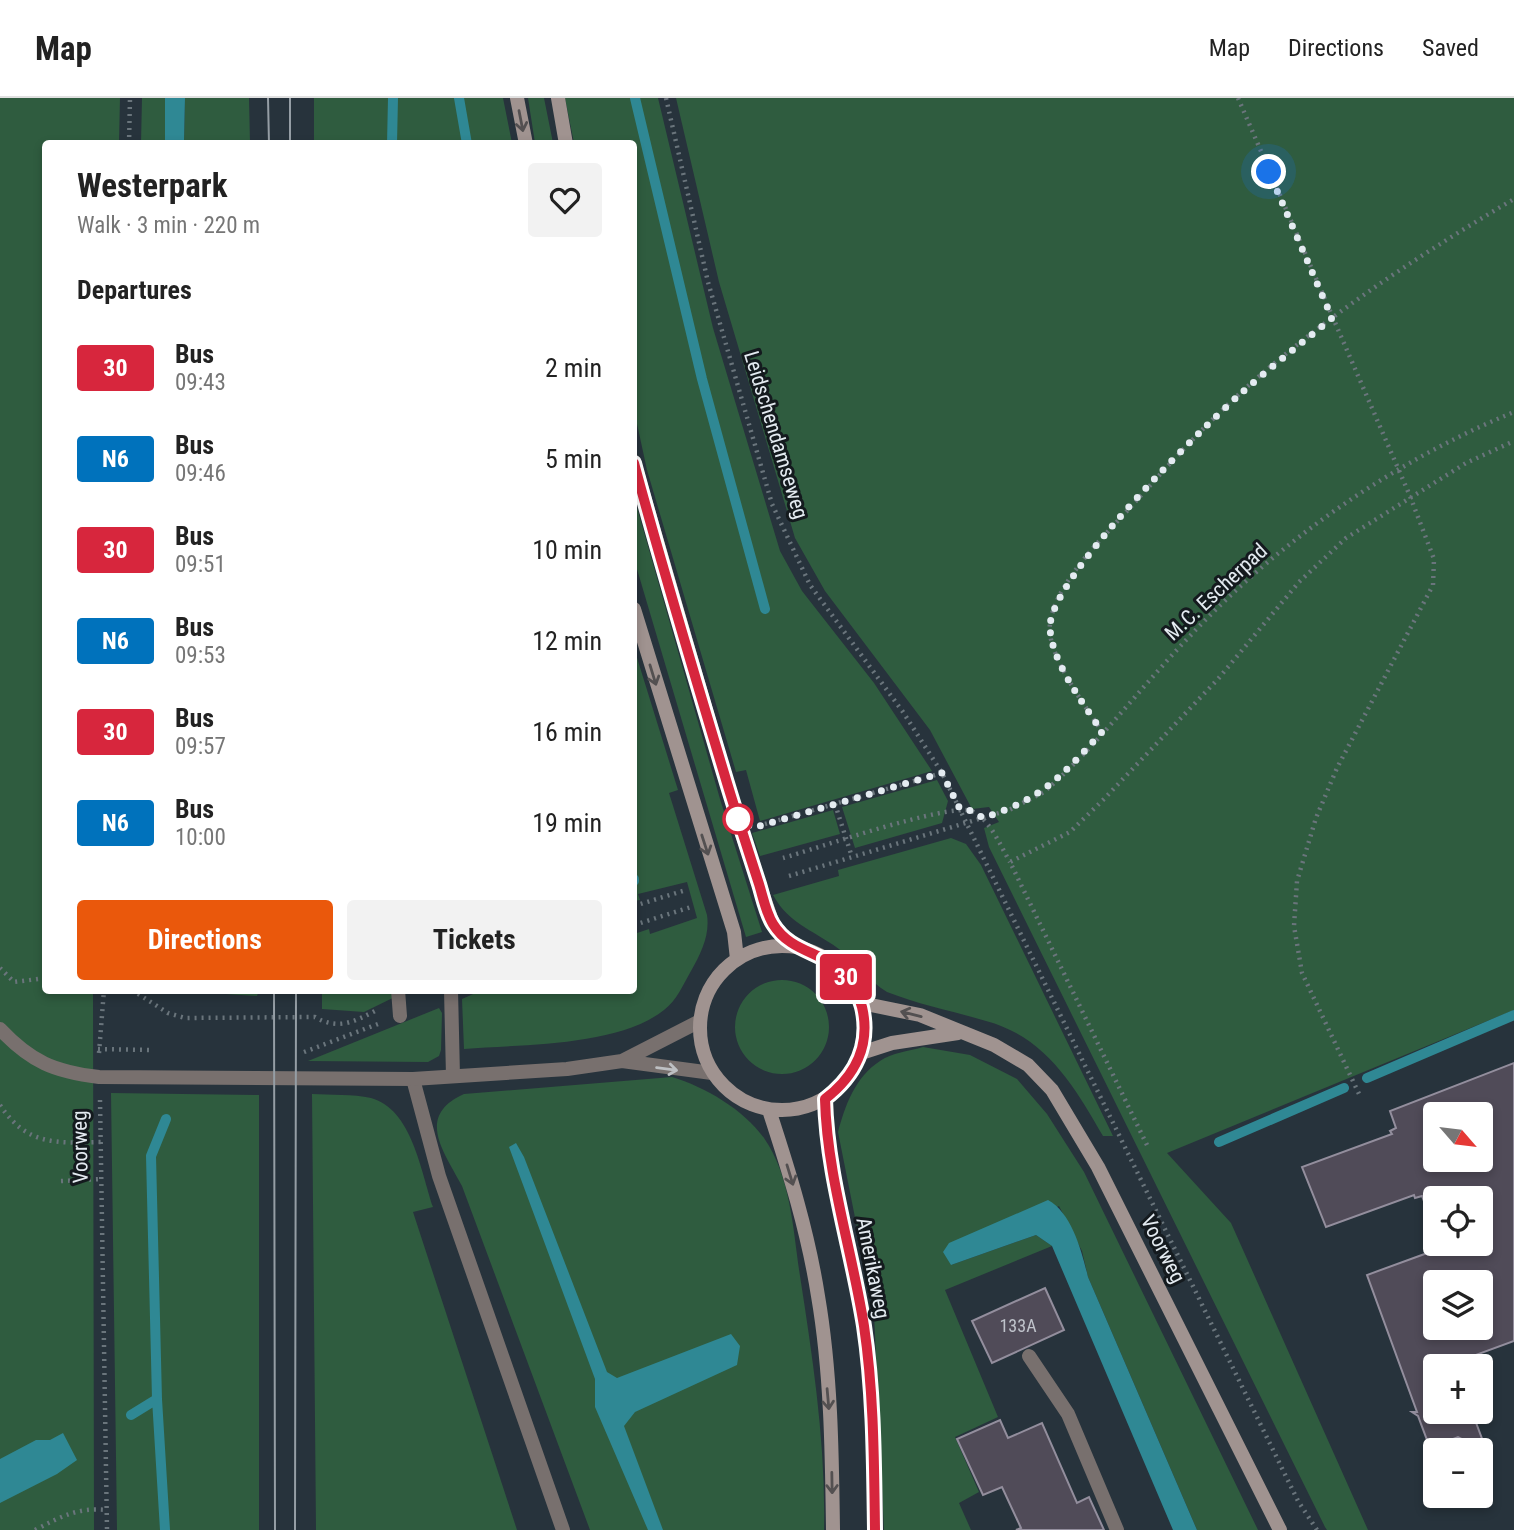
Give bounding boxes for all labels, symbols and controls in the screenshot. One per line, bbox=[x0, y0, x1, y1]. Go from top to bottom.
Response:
text: Map bbox=[35, 29, 92, 68]
text: Map bbox=[1209, 34, 1250, 62]
text: Directions bbox=[1288, 34, 1384, 62]
text: Saved bbox=[1422, 34, 1479, 62]
one-way arrow bbox=[515, 109, 529, 132]
your location bbox=[1251, 154, 1286, 189]
button: heart bbox=[528, 163, 602, 237]
text: Westerpark bbox=[77, 166, 227, 205]
text: Walk · 3 min · 220 m bbox=[77, 212, 260, 239]
text: Departures bbox=[77, 275, 192, 305]
text: Bus bbox=[175, 339, 214, 369]
street label: Leidschendamseweg bbox=[739, 348, 813, 522]
text: 2 min bbox=[545, 353, 602, 383]
text: 30 bbox=[103, 354, 128, 382]
text: 09:43 bbox=[175, 369, 226, 396]
text: Bus bbox=[175, 430, 214, 460]
text: 5 min bbox=[545, 444, 602, 474]
text: N6 bbox=[102, 445, 129, 473]
text: 09:46 bbox=[175, 460, 226, 487]
text: Bus bbox=[175, 521, 214, 551]
text: 10 min bbox=[532, 535, 602, 565]
text: 30 bbox=[103, 536, 128, 564]
street label: M.C. Escherpad bbox=[1160, 539, 1272, 645]
text: 09:51 bbox=[175, 551, 226, 578]
text: Bus bbox=[175, 612, 214, 642]
text: 12 min bbox=[532, 626, 602, 656]
text: N6 bbox=[102, 627, 129, 655]
text: 09:53 bbox=[175, 642, 226, 669]
one-way arrow bbox=[648, 663, 661, 685]
text: Bus bbox=[175, 703, 214, 733]
text: 16 min bbox=[532, 717, 602, 747]
text: 30 bbox=[103, 718, 128, 746]
text: 09:57 bbox=[175, 733, 226, 760]
text: Bus bbox=[175, 794, 214, 824]
unlabelled marker bbox=[723, 804, 753, 834]
text: 19 min bbox=[532, 808, 602, 838]
text: N6 bbox=[102, 809, 129, 837]
text: 10:00 bbox=[175, 824, 226, 851]
one-way arrow bbox=[700, 833, 712, 855]
button: Directions bbox=[77, 900, 333, 980]
button: Tickets bbox=[347, 900, 602, 980]
line badge: 30 bbox=[814, 954, 878, 1000]
text: 30 bbox=[834, 963, 858, 991]
one-way arrow bbox=[900, 1007, 923, 1020]
one-way arrow bbox=[655, 1062, 678, 1075]
north arrow bbox=[1423, 1102, 1493, 1172]
map controls bbox=[1423, 1102, 1493, 1508]
street label: Voorweg bbox=[67, 1110, 93, 1184]
one-way arrow bbox=[785, 1164, 798, 1186]
button: locate bbox=[1423, 1186, 1493, 1256]
street label: Voorweg bbox=[1136, 1211, 1190, 1287]
street label: Amerikaweg bbox=[851, 1215, 895, 1321]
button: layers bbox=[1423, 1270, 1493, 1340]
house number: 133A bbox=[999, 1315, 1037, 1336]
button: + bbox=[1423, 1354, 1493, 1424]
one-way arrow bbox=[822, 1387, 835, 1410]
button: − bbox=[1423, 1438, 1493, 1508]
one-way arrow bbox=[825, 1472, 839, 1495]

